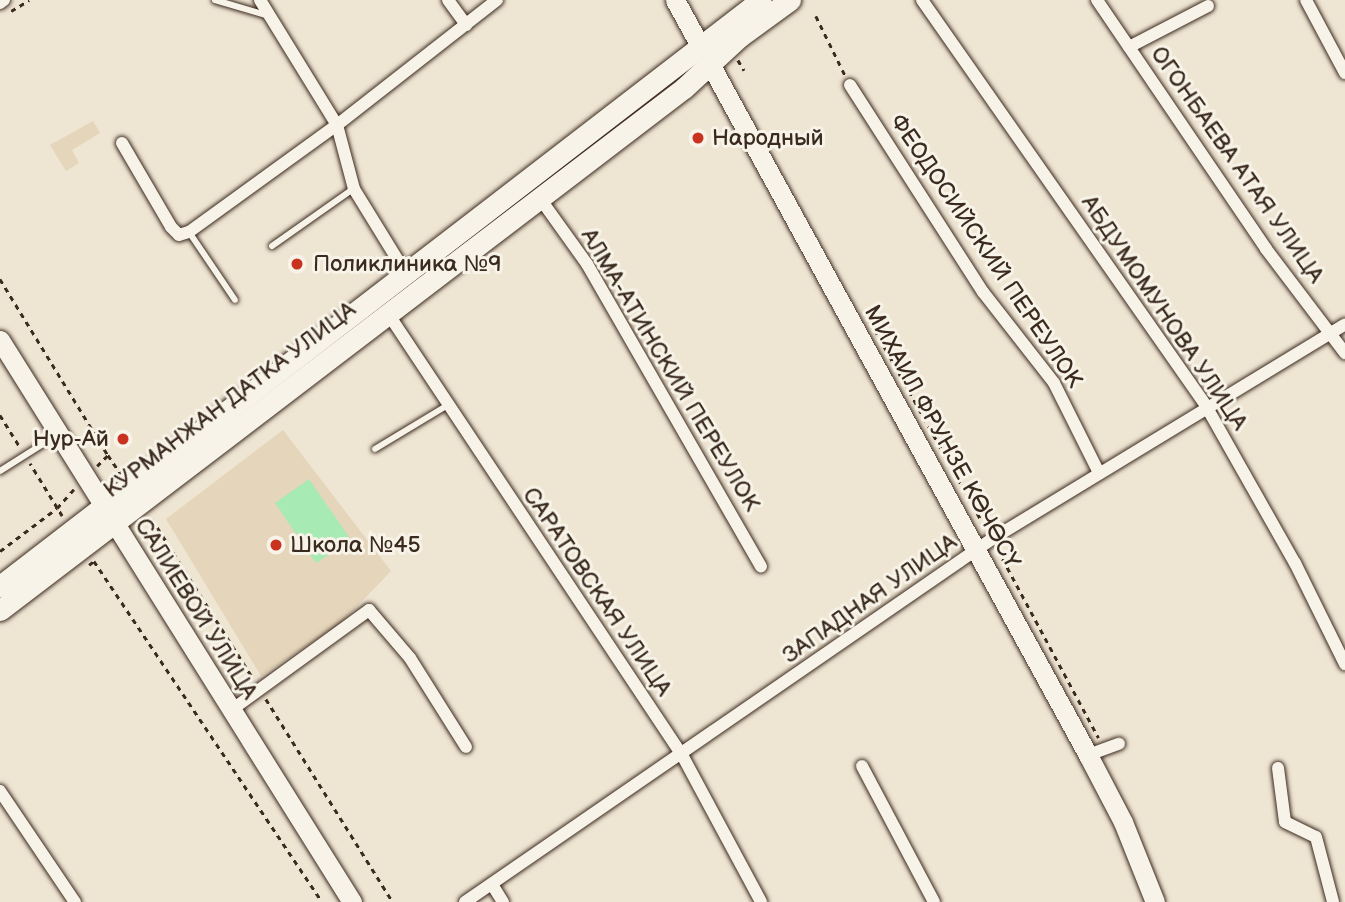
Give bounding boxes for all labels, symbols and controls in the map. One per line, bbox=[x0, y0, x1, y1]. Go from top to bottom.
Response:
street label: ОГОНБАЕВА АТАЯ УЛИЦА bbox=[1145, 41, 1329, 289]
street label: ФЕОДОСИЙСКИЙ ПЕРЕУЛОК bbox=[884, 109, 1088, 393]
place label: Народный bbox=[712, 124, 824, 152]
marker: Народный bbox=[690, 130, 706, 146]
street label: АБДУМОМУНОВА УЛИЦА bbox=[1075, 190, 1253, 436]
street label: АЛМА-АТИНСКИЙ ПЕРЕУЛОК bbox=[575, 224, 765, 516]
place label: Поликлиника №9 bbox=[313, 250, 502, 278]
marker: Поликлиника №9 bbox=[287, 254, 307, 274]
street label: КУРМАНЖАН ДАТКА УЛИЦА bbox=[98, 296, 362, 504]
street label: МИХАИЛ ФРУНЗЕ КӨЧӨСҮ bbox=[858, 301, 1026, 573]
place label: Нур-Ай bbox=[33, 425, 109, 453]
marker: Нур-Ай bbox=[115, 431, 131, 447]
street label: САРАТОВСКАЯ УЛИЦА bbox=[517, 482, 677, 702]
street label: САЛИЕВОЙ УЛИЦА bbox=[129, 513, 263, 705]
street label: ЗАПАДНАЯ УЛИЦА bbox=[778, 528, 962, 670]
place label: Школа №45 bbox=[290, 531, 421, 559]
marker: Школа №45 bbox=[268, 537, 284, 553]

